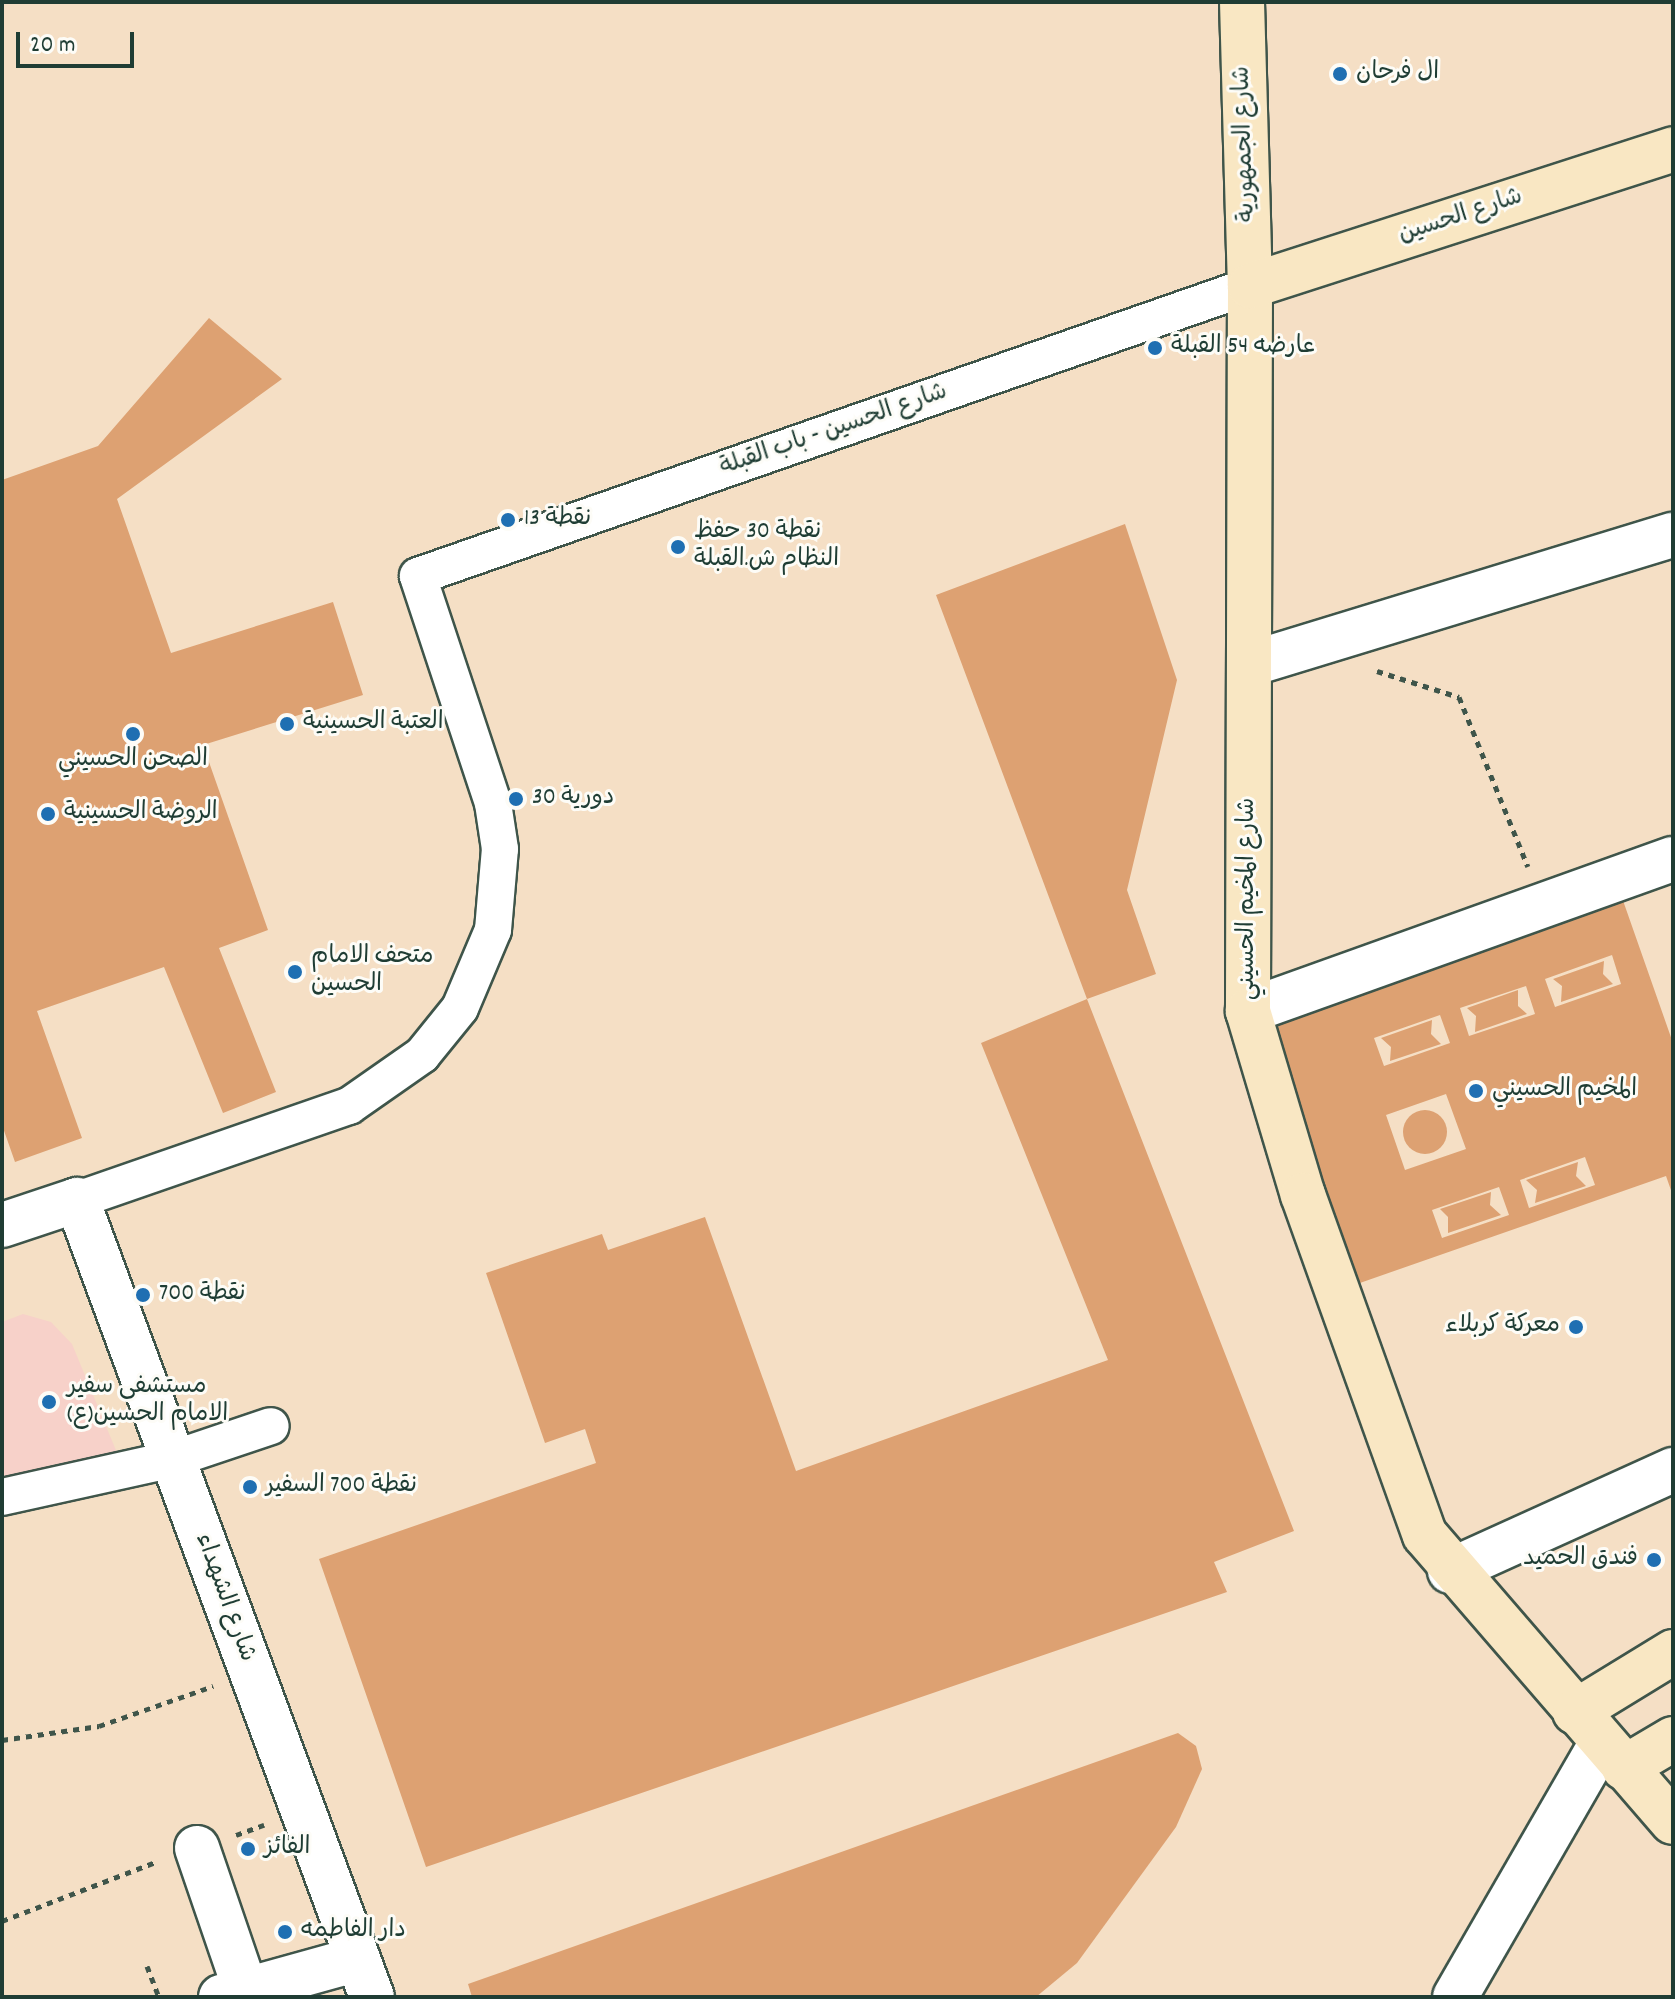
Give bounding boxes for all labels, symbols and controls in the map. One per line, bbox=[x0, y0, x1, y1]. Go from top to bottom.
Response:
scale bar bbox=[20, 16, 138, 66]
text: 20 m bbox=[30, 29, 76, 63]
place label: ال فرحان bbox=[1356, 60, 1439, 88]
street label: شارع الجمهورية bbox=[1229, 65, 1263, 223]
marker: ال فرحان bbox=[1331, 65, 1349, 83]
street label: شارع الحسين bbox=[1395, 183, 1527, 251]
place label: عارضه 54 القبلة bbox=[1171, 334, 1315, 362]
marker: عارضه 54 القبلة bbox=[1146, 339, 1164, 357]
street label: شارع الحسين - باب القبلة bbox=[717, 379, 951, 483]
place label: نقطة 13 bbox=[524, 506, 591, 534]
marker: نقطة 13 bbox=[499, 511, 517, 529]
place label: نقطة 30 حفظ النظام ش.القبلة bbox=[694, 519, 839, 575]
marker: نقطة 30 حفظ النظام ش.القبلة bbox=[669, 538, 687, 556]
place label: العتبة الحسينية bbox=[303, 710, 444, 738]
marker: العتبة الحسينية bbox=[278, 715, 296, 733]
marker: الصحن الحسيني bbox=[124, 725, 142, 743]
place label: الصحن الحسيني bbox=[58, 747, 208, 775]
place label: دورية 30 bbox=[532, 785, 614, 813]
marker: دورية 30 bbox=[507, 790, 525, 808]
street label: شارع المخيم الحسيني bbox=[1235, 798, 1263, 1000]
place label: الروضة الحسينية bbox=[64, 800, 218, 828]
marker: الروضة الحسينية bbox=[39, 805, 57, 823]
place label: متحف الامام الحسين bbox=[311, 944, 433, 1000]
marker: متحف الامام الحسين bbox=[286, 963, 304, 981]
place label: المخيم الحسيني bbox=[1492, 1077, 1637, 1105]
marker: المخيم الحسيني bbox=[1467, 1082, 1485, 1100]
place label: نقطة 700 bbox=[159, 1281, 246, 1309]
marker: نقطة 700 bbox=[134, 1286, 152, 1304]
place label: معركة كربلاء bbox=[1445, 1313, 1560, 1341]
marker: معركة كربلاء bbox=[1567, 1318, 1585, 1336]
place label: مستشفى سفير الامام الحسين(ع) bbox=[67, 1374, 228, 1430]
marker: مستشفى سفير الامام الحسين(ع) bbox=[38, 1391, 60, 1413]
place label: نقطة 700 السفير bbox=[266, 1473, 417, 1501]
marker: نقطة 700 السفير bbox=[241, 1478, 259, 1496]
street label: شارع الشهداء bbox=[188, 1530, 260, 1666]
place label: فندق الحميد bbox=[1523, 1546, 1638, 1574]
marker: فندق الحميد bbox=[1645, 1551, 1663, 1569]
place label: الفائز bbox=[264, 1835, 310, 1863]
marker: الفائز bbox=[239, 1840, 257, 1858]
place label: دار الفاطمه bbox=[301, 1918, 406, 1946]
marker: دار الفاطمه bbox=[276, 1923, 294, 1941]

